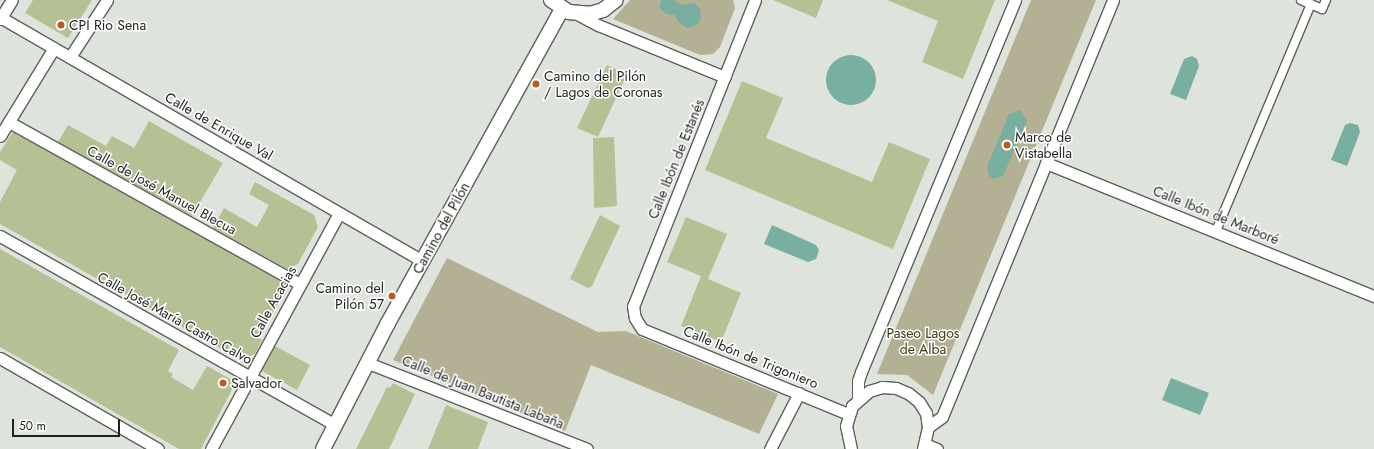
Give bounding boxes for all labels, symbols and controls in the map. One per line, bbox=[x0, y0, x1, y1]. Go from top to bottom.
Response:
place label: CPI Rio Sena bbox=[69, 17, 146, 33]
marker: CPI Rio Sena bbox=[56, 20, 66, 30]
place label: Camino del Pilón / Lagos de Coronas bbox=[544, 68, 662, 100]
marker: Camino del Pilón / Lagos de Coronas bbox=[531, 79, 541, 89]
street label: Calle de Enrique Val bbox=[162, 88, 276, 164]
street label: Calle Ibón de Estanés bbox=[644, 97, 708, 221]
place label: Marco de Vistabella bbox=[1015, 129, 1072, 162]
marker: Marco de Vistabella bbox=[1002, 140, 1012, 150]
street label: Calle de José Manuel Blecua bbox=[84, 142, 240, 238]
street label: Camino del Pilón bbox=[409, 179, 473, 277]
street label: Calle Ibón de Marboré bbox=[1151, 182, 1281, 248]
street label: Calle Acacias bbox=[246, 263, 300, 341]
street label: Calle José María Castro Calvo bbox=[95, 268, 255, 368]
place label: Camino del Pilón 57 bbox=[316, 280, 384, 312]
marker: Camino del Pilón 57 bbox=[387, 291, 397, 301]
street label: Calle Ibón de Trigoniero bbox=[681, 322, 821, 392]
park label: Paseo Lagos de Alba bbox=[887, 325, 959, 358]
street label: Calle de Juan Bautista Labaña bbox=[400, 352, 566, 432]
place label: Salvador bbox=[231, 375, 282, 391]
marker: Salvador bbox=[218, 378, 228, 388]
scale bar bbox=[14, 411, 122, 437]
text: 50 m bbox=[19, 417, 46, 435]

